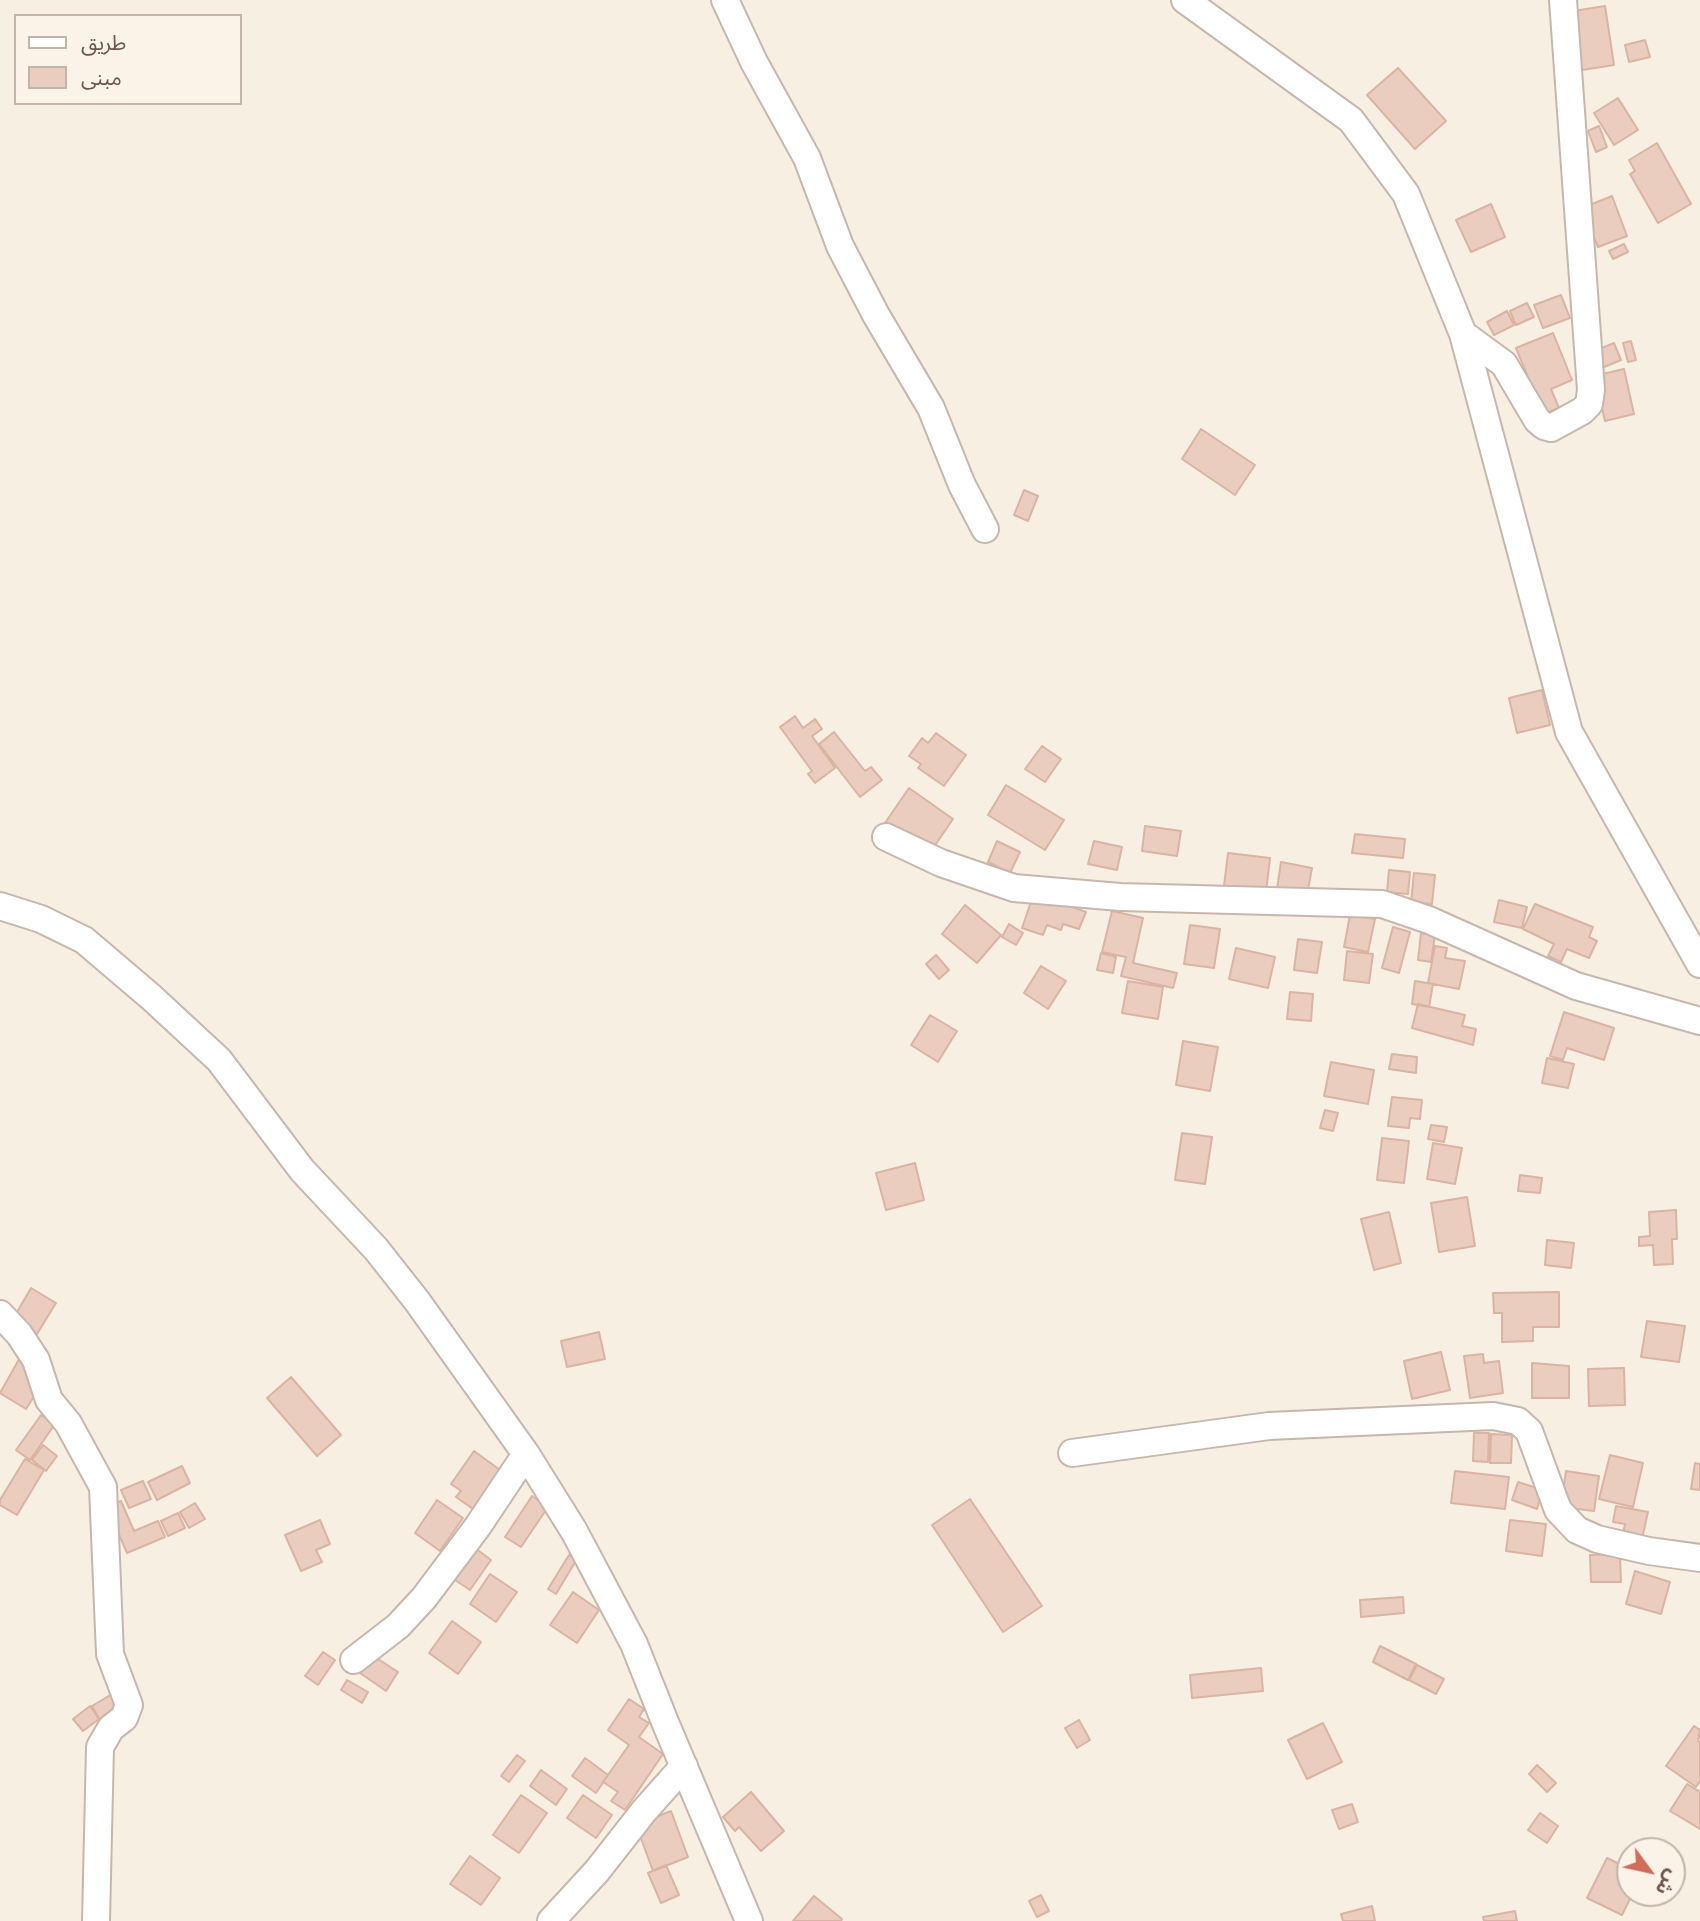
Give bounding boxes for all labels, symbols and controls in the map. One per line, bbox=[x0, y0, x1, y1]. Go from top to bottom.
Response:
legend bbox=[14, 14, 242, 105]
text: طريق bbox=[81, 28, 126, 57]
text: مبنى bbox=[81, 63, 122, 92]
north arrow bbox=[1616, 1837, 1686, 1907]
text: ش bbox=[1649, 1864, 1686, 1901]

